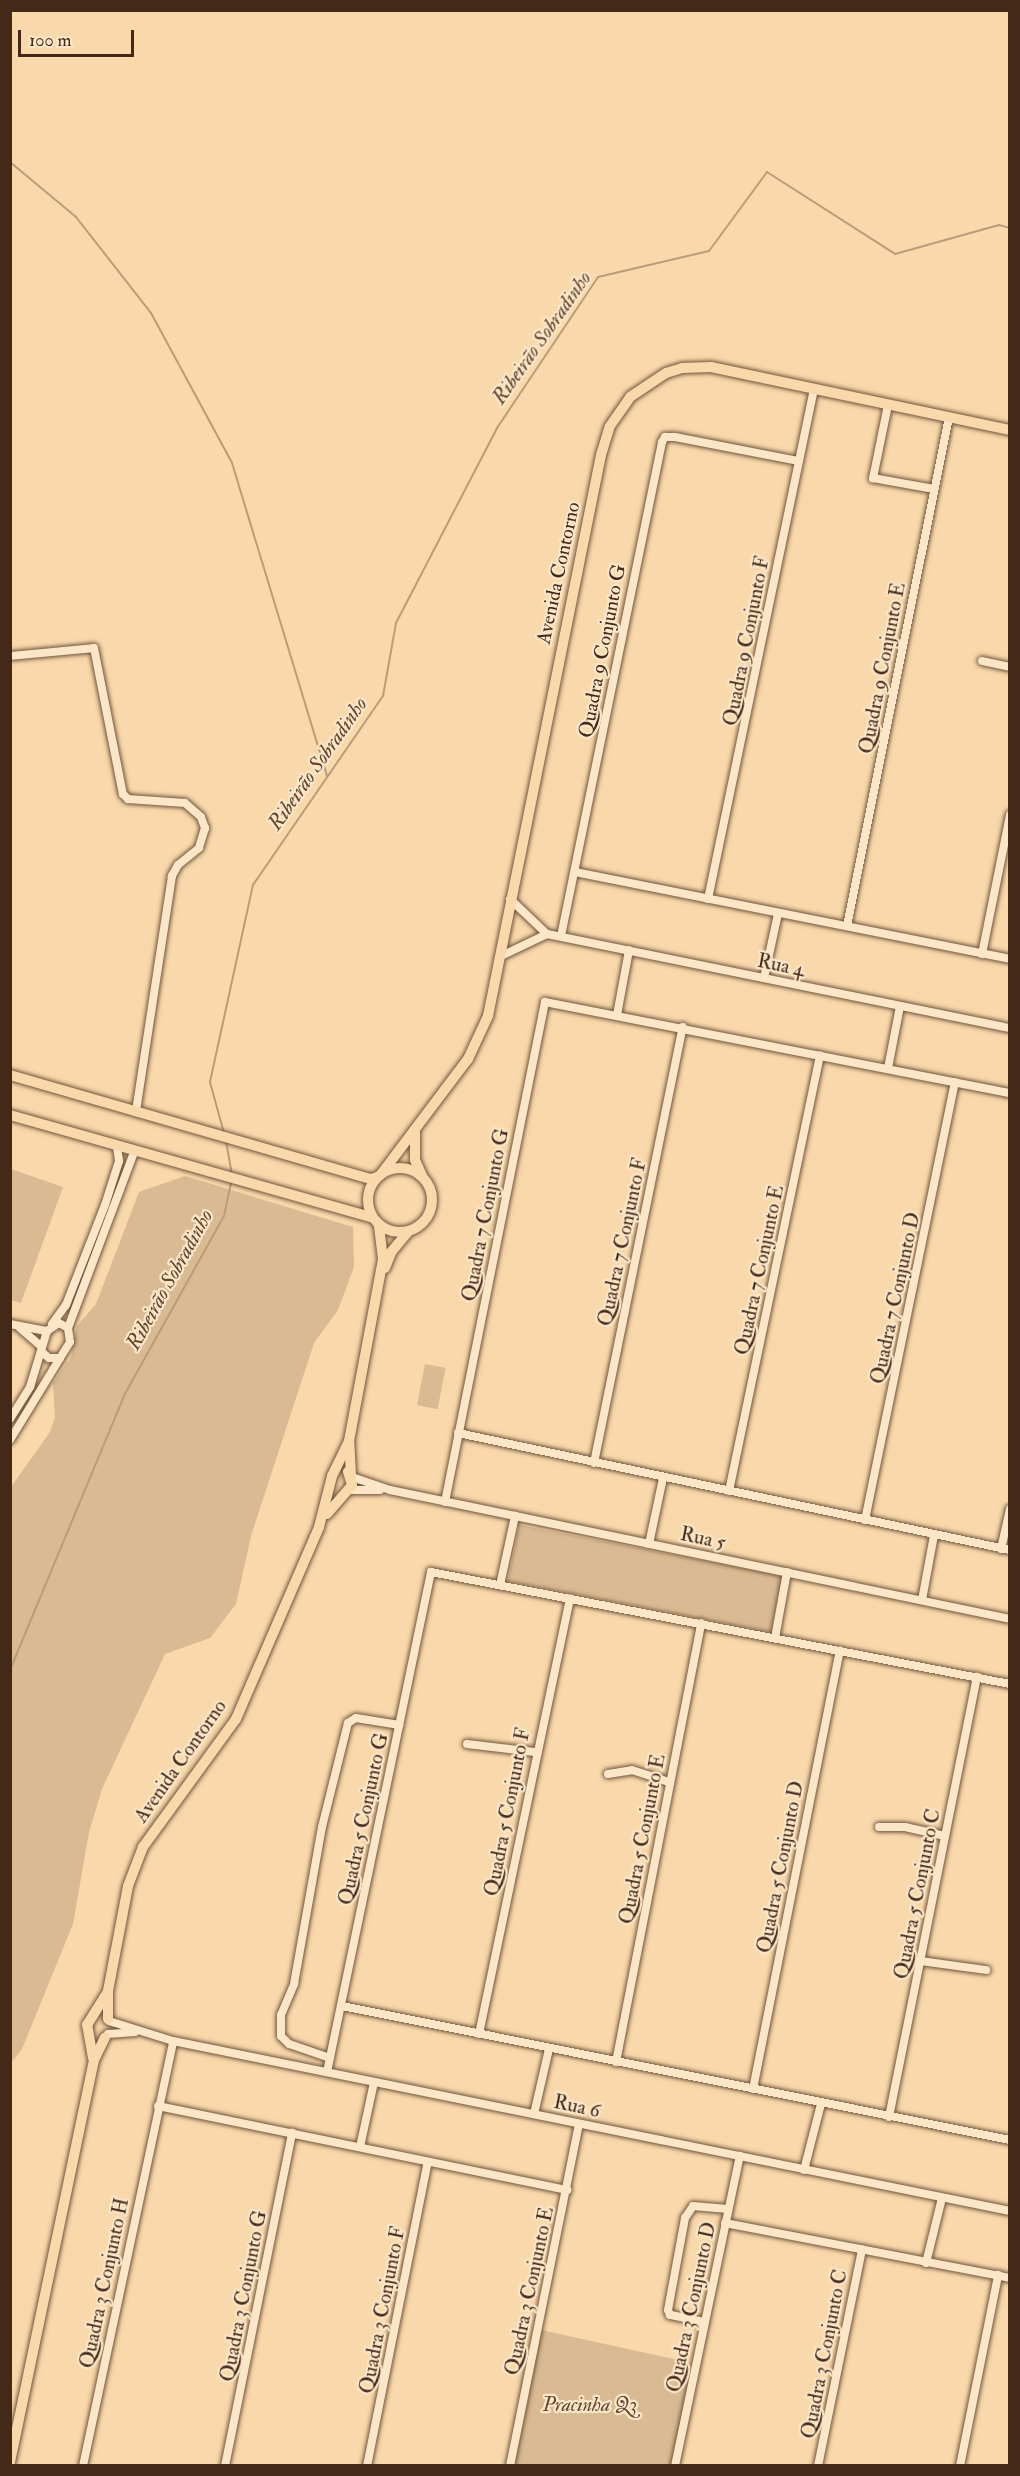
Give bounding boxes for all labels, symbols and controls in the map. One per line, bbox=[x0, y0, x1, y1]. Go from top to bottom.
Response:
scale bar bbox=[21, 18, 136, 56]
text: 100 m bbox=[29, 29, 72, 52]
water label: Ribeirão Sobradinho bbox=[487, 267, 597, 409]
street label: Avenida Contorno bbox=[531, 500, 585, 646]
street label: Quadra 9 Conjunto F bbox=[718, 554, 774, 728]
street label: Quadra 9 Conjunto G bbox=[573, 562, 631, 740]
street label: Quadra 9 Conjunto E bbox=[854, 580, 910, 756]
water label: Ribeirão Sobradinho bbox=[263, 693, 373, 835]
street label: Rua 4 bbox=[755, 948, 807, 982]
street label: Quadra 7 Conjunto G bbox=[456, 1127, 514, 1303]
street label: Quadra 7 Conjunto F bbox=[592, 1156, 652, 1328]
street label: Quadra 7 Conjunto E bbox=[729, 1183, 789, 1357]
water label: Ribeirão Sobradinho bbox=[121, 1205, 219, 1355]
street label: Quadra 7 Conjunto D bbox=[865, 1210, 925, 1386]
street label: Rua 5 bbox=[678, 1522, 728, 1554]
street label: Avenida Contorno bbox=[129, 1695, 231, 1827]
street label: Quadra 5 Conjunto F bbox=[479, 1726, 535, 1898]
street label: Quadra 5 Conjunto G bbox=[333, 1731, 393, 1907]
street label: Quadra 5 Conjunto E bbox=[614, 1752, 670, 1926]
street label: Quadra 5 Conjunto D bbox=[752, 1779, 808, 1955]
street label: Quadra 5 Conjunto C bbox=[889, 1807, 945, 1981]
street label: Rua 6 bbox=[552, 2089, 602, 2123]
street label: Quadra 3 Conjunto H bbox=[74, 2196, 134, 2370]
street label: Quadra 3 Conjunto E bbox=[499, 2205, 559, 2377]
street label: Quadra 3 Conjunto G bbox=[215, 2208, 271, 2384]
street label: Quadra 3 Conjunto D bbox=[661, 2220, 721, 2394]
street label: Quadra 3 Conjunto F bbox=[354, 2224, 410, 2396]
street label: Quadra 3 Conjunto C bbox=[796, 2267, 852, 2441]
park label: Pracinha Q3 bbox=[542, 2392, 638, 2416]

